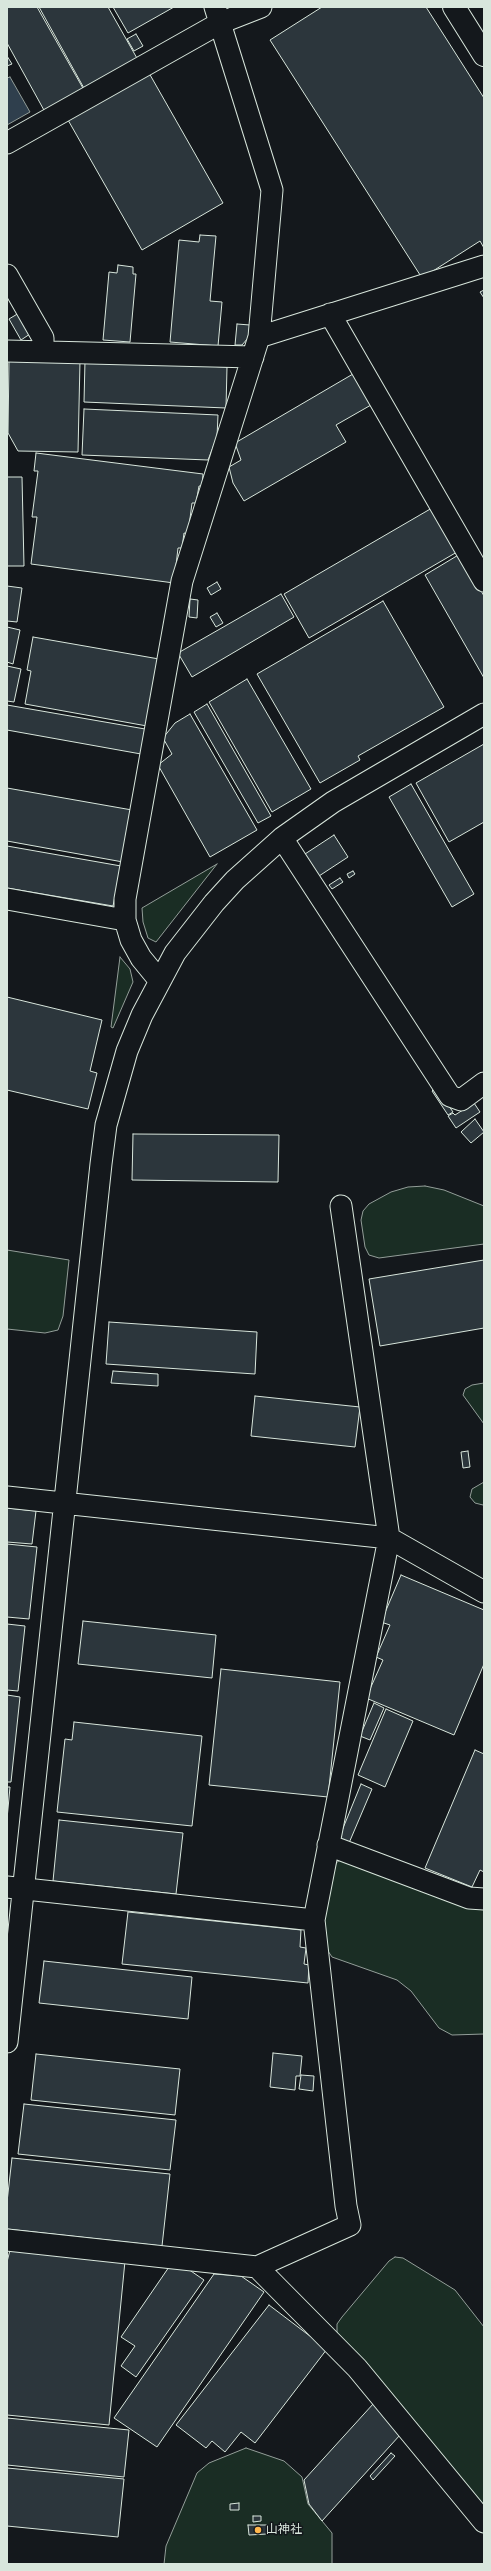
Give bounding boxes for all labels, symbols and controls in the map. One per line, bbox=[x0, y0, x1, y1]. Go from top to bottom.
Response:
place label: 山神社 bbox=[266, 2523, 302, 2537]
marker: 山神社 bbox=[253, 2525, 263, 2535]

